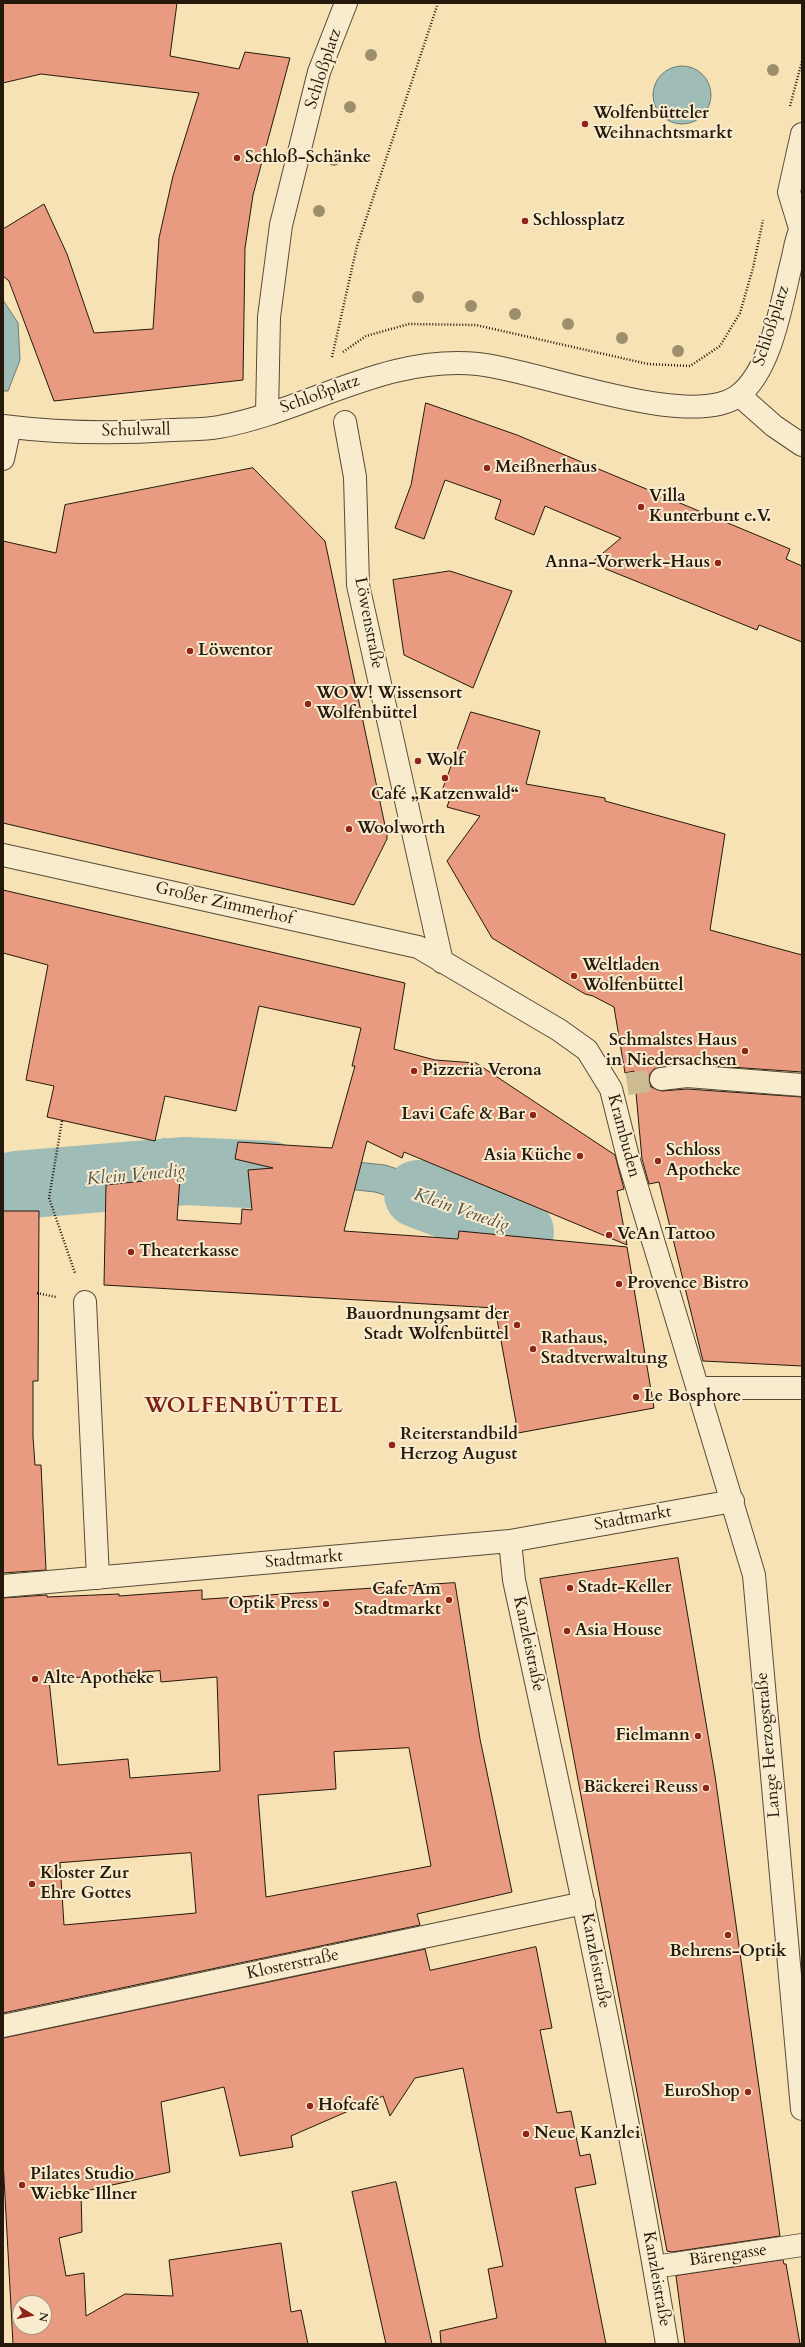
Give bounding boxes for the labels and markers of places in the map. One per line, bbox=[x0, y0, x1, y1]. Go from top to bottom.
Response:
place label: Wolfenbütteler Weihnachtsmarkt bbox=[593, 104, 733, 144]
marker: Wolfenbütteler Weihnachtsmarkt bbox=[580, 119, 590, 129]
place label: Schloß-Schänke bbox=[245, 148, 371, 168]
marker: Schloß-Schänke bbox=[232, 153, 242, 163]
place label: Schlossplatz bbox=[533, 211, 625, 231]
marker: Schlossplatz bbox=[520, 216, 530, 226]
place label: Meißnerhaus bbox=[495, 458, 597, 478]
marker: Meißnerhaus bbox=[482, 463, 492, 473]
place label: Villa Kunterbunt e.V. bbox=[649, 487, 771, 527]
marker: Villa Kunterbunt e.V. bbox=[636, 502, 646, 512]
place label: Anna-Vorwerk-Haus bbox=[545, 553, 710, 573]
marker: Anna-Vorwerk-Haus bbox=[713, 558, 723, 568]
place label: Löwentor bbox=[198, 641, 273, 661]
marker: Löwentor bbox=[185, 646, 195, 656]
place label: WOW! Wissensort Wolfenbüttel bbox=[316, 684, 462, 724]
marker: WOW! Wissensort Wolfenbüttel bbox=[303, 699, 313, 709]
place label: Wolf bbox=[426, 751, 464, 771]
marker: Wolf bbox=[413, 756, 423, 766]
marker: Café „Katzenwald“ bbox=[440, 773, 450, 783]
place label: Café „Katzenwald“ bbox=[371, 785, 519, 805]
place label: Woolworth bbox=[357, 819, 445, 839]
marker: Woolworth bbox=[344, 824, 354, 834]
place label: Weltladen Wolfenbüttel bbox=[582, 956, 683, 996]
marker: Weltladen Wolfenbüttel bbox=[569, 971, 579, 981]
place label: Schmalstes Haus in Niedersachsen bbox=[606, 1031, 737, 1071]
marker: Schmalstes Haus in Niedersachsen bbox=[740, 1046, 750, 1056]
place label: Pizzeria Verona bbox=[422, 1061, 542, 1081]
marker: Pizzeria Verona bbox=[409, 1066, 419, 1076]
place label: Lavi Cafe & Bar bbox=[401, 1105, 525, 1125]
marker: Lavi Cafe & Bar bbox=[528, 1110, 538, 1120]
place label: Schloss Apotheke bbox=[666, 1141, 741, 1181]
place label: Asia Küche bbox=[484, 1146, 572, 1166]
marker: Asia Küche bbox=[575, 1151, 585, 1161]
marker: Schloss Apotheke bbox=[653, 1156, 663, 1166]
place label: VeAn Tattoo bbox=[617, 1225, 715, 1245]
marker: VeAn Tattoo bbox=[604, 1230, 614, 1240]
place label: Theaterkasse bbox=[139, 1242, 239, 1262]
marker: Theaterkasse bbox=[126, 1247, 136, 1257]
place label: Provence Bistro bbox=[627, 1274, 749, 1294]
marker: Provence Bistro bbox=[614, 1279, 624, 1289]
place label: Bauordnungsamt der Stadt Wolfenbüttel bbox=[345, 1305, 509, 1345]
marker: Bauordnungsamt der Stadt Wolfenbüttel bbox=[512, 1320, 522, 1330]
place label: Rathaus, Stadtverwaltung bbox=[541, 1329, 668, 1369]
marker: Rathaus, Stadtverwaltung bbox=[528, 1344, 538, 1354]
place label: Le Bosphore bbox=[644, 1387, 741, 1407]
marker: Le Bosphore bbox=[631, 1392, 641, 1402]
place label: Reiterstandbild Herzog August bbox=[400, 1425, 518, 1465]
marker: Reiterstandbild Herzog August bbox=[387, 1440, 397, 1450]
place label: Stadt-Keller bbox=[578, 1578, 671, 1598]
place label: Cafe Am Stadtmarkt bbox=[354, 1580, 441, 1620]
marker: Stadt-Keller bbox=[565, 1583, 575, 1593]
place label: Optik Press bbox=[228, 1594, 318, 1614]
marker: Cafe Am Stadtmarkt bbox=[444, 1595, 454, 1605]
marker: Optik Press bbox=[321, 1599, 331, 1609]
place label: Asia House bbox=[575, 1621, 662, 1641]
marker: Asia House bbox=[562, 1626, 572, 1636]
place label: Alte Apotheke bbox=[43, 1669, 154, 1689]
marker: Alte Apotheke bbox=[30, 1674, 40, 1684]
place label: Fielmann bbox=[616, 1726, 690, 1746]
marker: Fielmann bbox=[693, 1731, 703, 1741]
place label: Bäckerei Reuss bbox=[583, 1778, 698, 1798]
marker: Bäckerei Reuss bbox=[701, 1783, 711, 1793]
place label: Kloster Zur Ehre Gottes bbox=[40, 1864, 131, 1904]
marker: Kloster Zur Ehre Gottes bbox=[27, 1879, 37, 1889]
marker: Behrens-Optik bbox=[723, 1930, 733, 1940]
place label: Behrens-Optik bbox=[669, 1942, 787, 1962]
place label: EuroShop bbox=[664, 2082, 740, 2102]
marker: EuroShop bbox=[743, 2087, 753, 2097]
place label: Hofcafé bbox=[318, 2096, 380, 2116]
marker: Hofcafé bbox=[305, 2101, 315, 2111]
place label: Neue Kanzlei bbox=[534, 2124, 640, 2144]
marker: Neue Kanzlei bbox=[521, 2129, 531, 2139]
place label: Pilates Studio Wiebke Illner bbox=[30, 2165, 137, 2205]
marker: Pilates Studio Wiebke Illner bbox=[17, 2180, 27, 2190]

